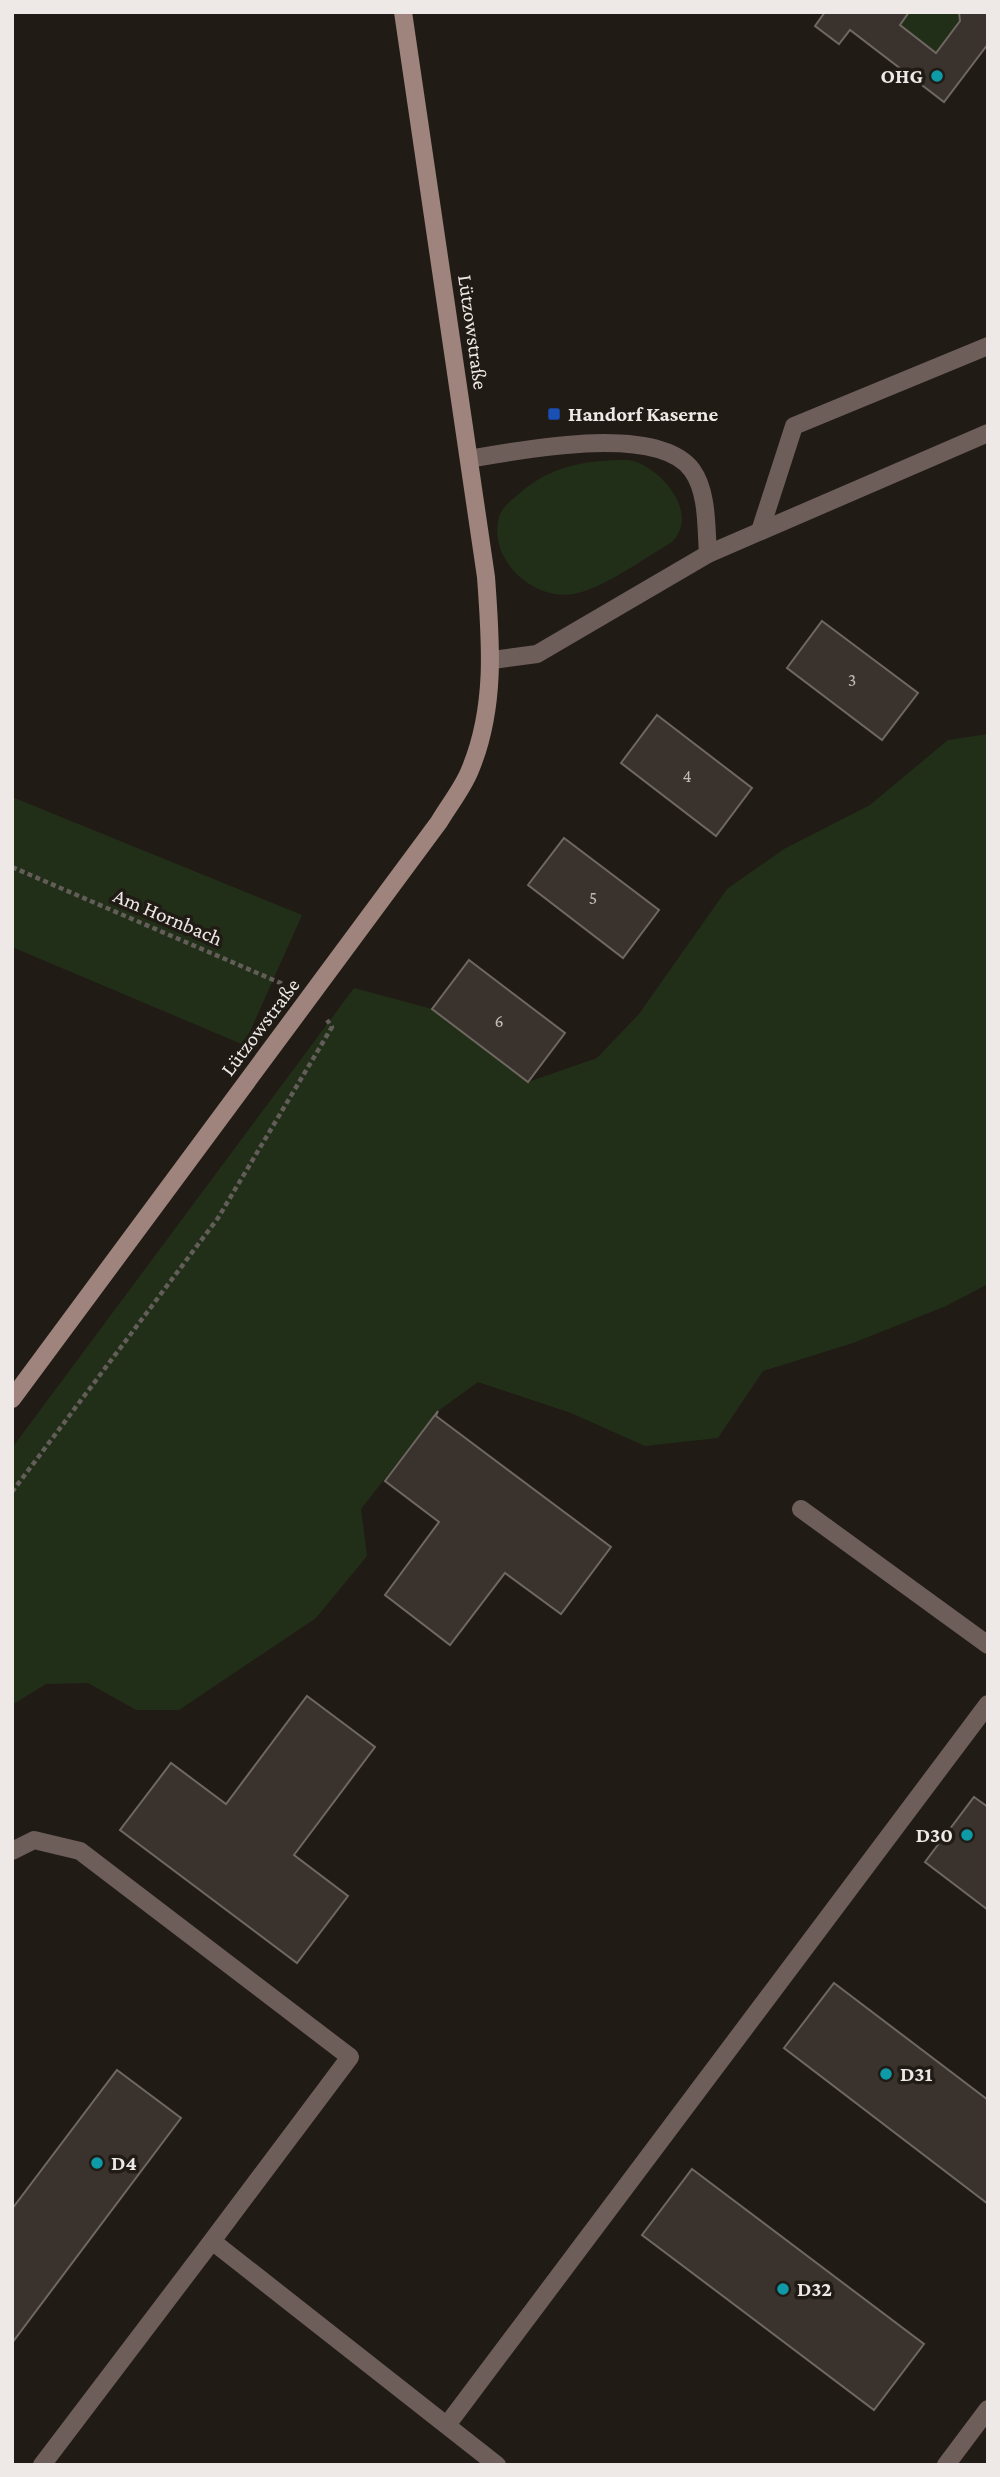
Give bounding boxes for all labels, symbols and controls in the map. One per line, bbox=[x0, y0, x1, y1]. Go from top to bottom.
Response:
place label: OHG bbox=[881, 64, 923, 88]
marker: OHG bbox=[929, 68, 945, 84]
street label: Lützowstraße bbox=[453, 273, 493, 391]
place label: Handorf Kaserne bbox=[568, 402, 719, 426]
marker: Handorf Kaserne bbox=[546, 406, 562, 422]
house number: 3 bbox=[848, 670, 856, 690]
house number: 4 bbox=[682, 766, 692, 786]
street label: Am Hornbach bbox=[110, 883, 226, 951]
house number: 5 bbox=[589, 888, 597, 908]
street label: Lützowstraße bbox=[216, 974, 304, 1080]
house number: 6 bbox=[494, 1011, 504, 1031]
place label: D30 bbox=[916, 1823, 953, 1847]
marker: D30 bbox=[959, 1827, 975, 1843]
place label: D31 bbox=[900, 2062, 933, 2086]
marker: D31 bbox=[878, 2066, 894, 2082]
place label: D4 bbox=[111, 2151, 137, 2175]
marker: D4 bbox=[89, 2155, 105, 2171]
place label: D32 bbox=[797, 2277, 832, 2301]
marker: D32 bbox=[775, 2281, 791, 2297]

